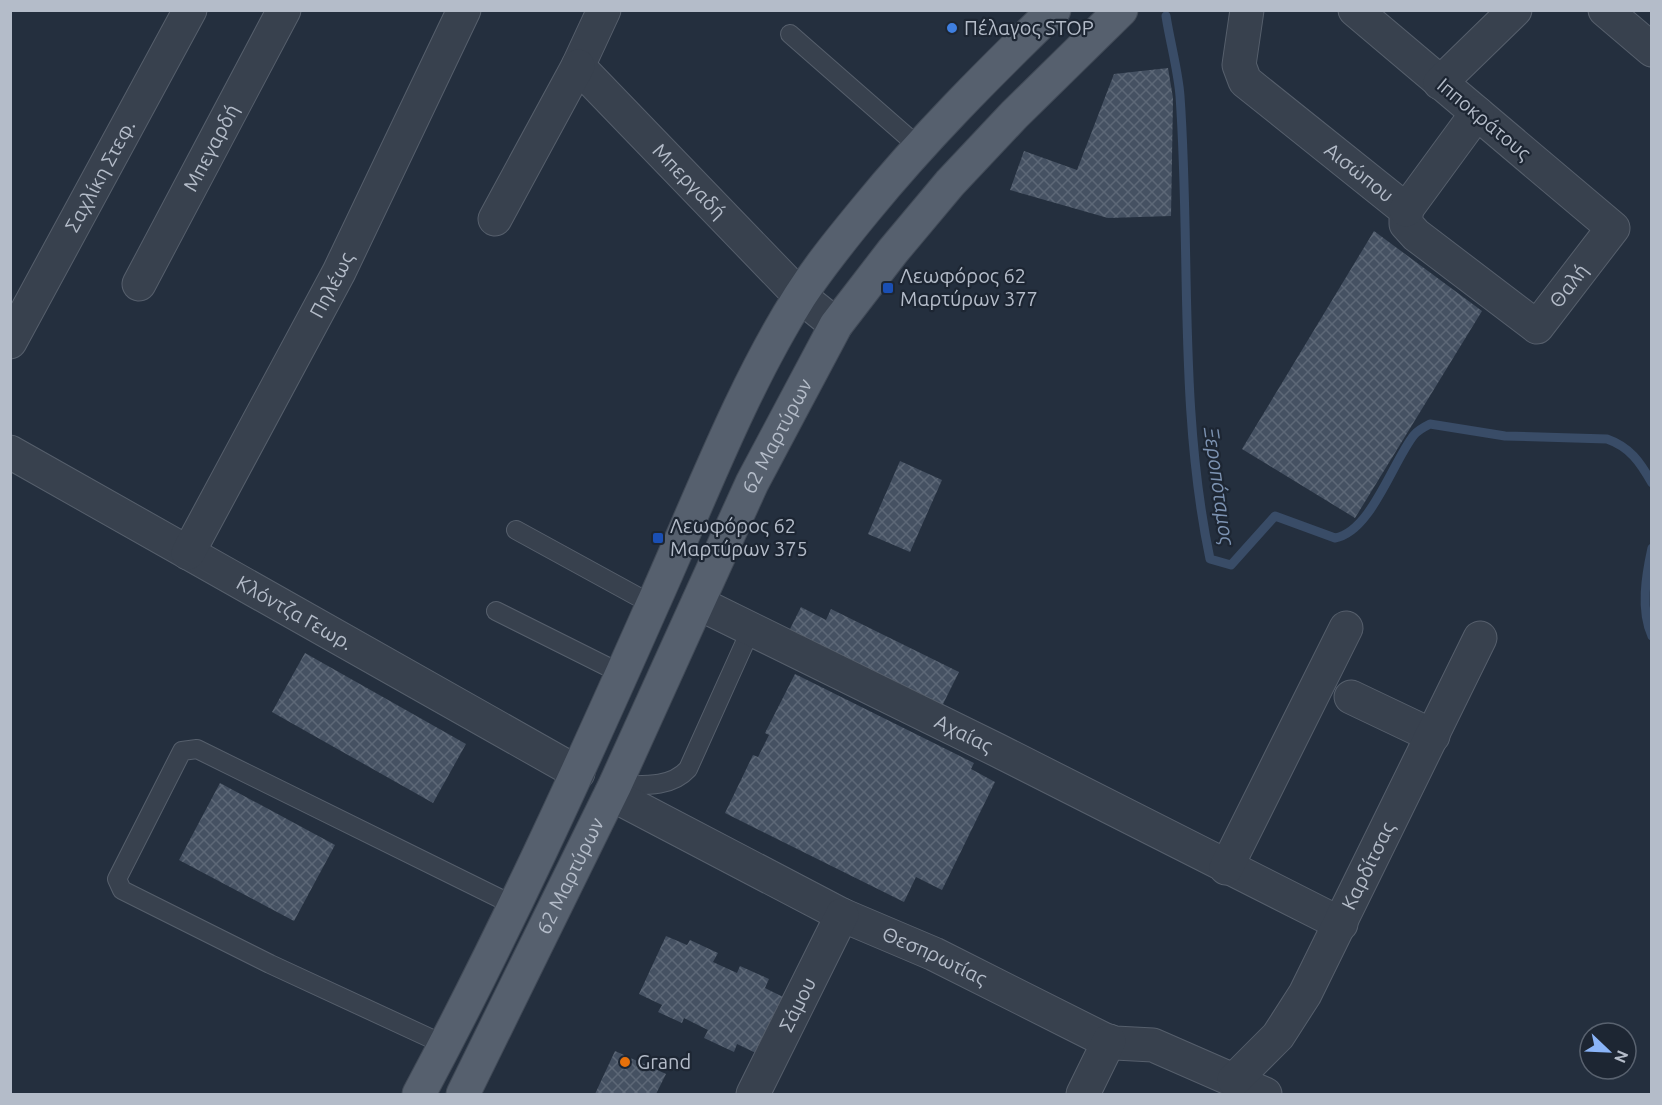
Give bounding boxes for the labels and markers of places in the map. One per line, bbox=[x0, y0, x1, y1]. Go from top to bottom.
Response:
place label: Πέλαγος STOP bbox=[964, 16, 1094, 39]
marker: Πέλαγος STOP bbox=[945, 21, 959, 35]
place label: Λεωφόρος 62 Μαρτύρων 377 bbox=[900, 264, 1038, 310]
marker: Λεωφόρος 62 Μαρτύρων 377 bbox=[881, 281, 895, 295]
place label: Λεωφόρος 62 Μαρτύρων 375 bbox=[670, 514, 808, 560]
marker: Λεωφόρος 62 Μαρτύρων 375 bbox=[651, 531, 665, 545]
place label: Grand bbox=[637, 1050, 691, 1073]
marker: Grand bbox=[618, 1055, 632, 1069]

